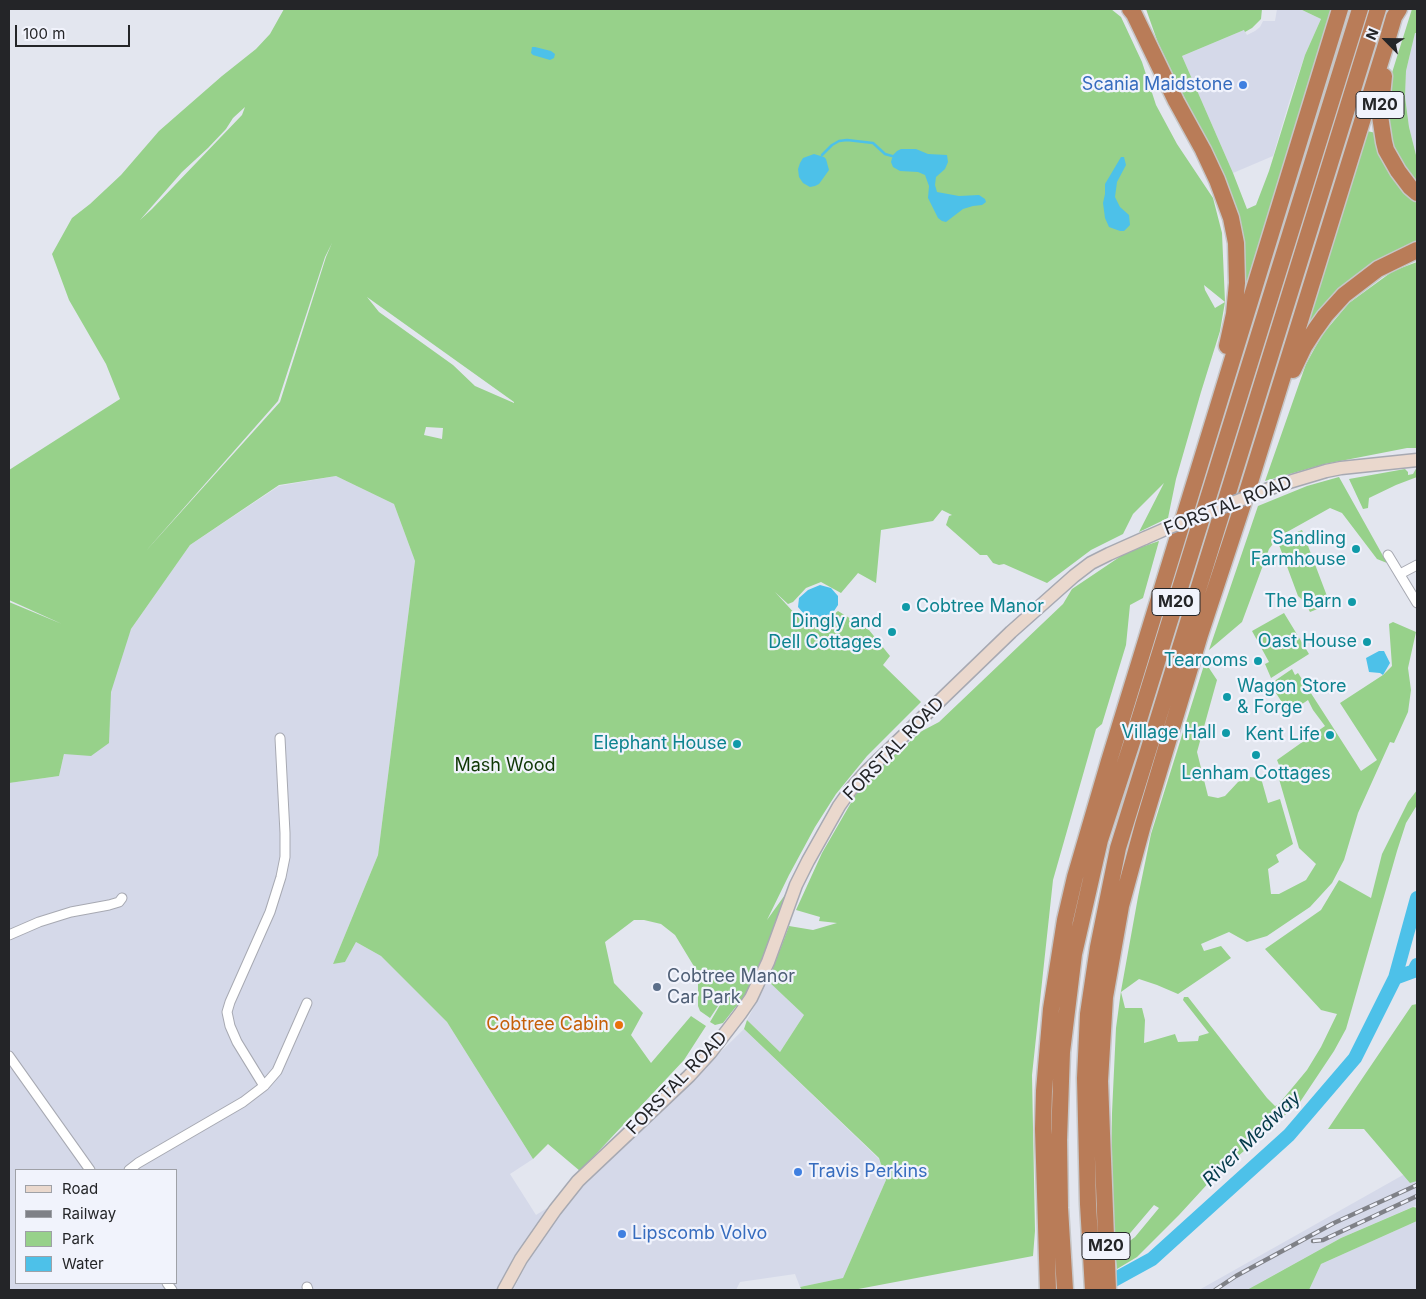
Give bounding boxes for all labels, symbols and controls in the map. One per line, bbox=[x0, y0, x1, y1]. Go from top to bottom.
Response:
scale bar bbox=[18, 15, 132, 47]
north arrow bbox=[1361, 15, 1411, 65]
text: 100 m bbox=[23, 24, 65, 43]
text: N bbox=[1362, 26, 1382, 42]
place label: Scania Maidstone bbox=[1082, 74, 1233, 96]
marker: Scania Maidstone bbox=[1237, 79, 1249, 91]
road number: M20 bbox=[1356, 92, 1404, 118]
street label: FORSTAL ROAD bbox=[1161, 472, 1295, 540]
place label: Sandling Farmhouse bbox=[1251, 528, 1346, 570]
marker: Sandling Farmhouse bbox=[1350, 543, 1362, 555]
road number: M20 bbox=[1152, 588, 1200, 616]
place label: The Barn bbox=[1265, 591, 1342, 613]
place label: Cobtree Manor bbox=[916, 596, 1044, 618]
marker: The Barn bbox=[1346, 596, 1358, 608]
marker: Cobtree Manor bbox=[900, 601, 912, 613]
place label: Dingly and Dell Cottages bbox=[768, 611, 882, 654]
marker: Dingly and Dell Cottages bbox=[886, 626, 898, 638]
place label: Oast House bbox=[1258, 631, 1357, 653]
marker: Oast House bbox=[1361, 636, 1373, 648]
place label: Tearooms bbox=[1164, 650, 1248, 672]
marker: Tearooms bbox=[1252, 655, 1264, 667]
place label: Wagon Store & Forge bbox=[1237, 676, 1346, 719]
marker: Wagon Store & Forge bbox=[1221, 691, 1233, 703]
street label: FORSTAL ROAD bbox=[839, 693, 949, 805]
place label: Village Hall bbox=[1122, 722, 1216, 744]
place label: Kent Life bbox=[1245, 724, 1320, 746]
marker: Village Hall bbox=[1220, 727, 1232, 739]
marker: Kent Life bbox=[1324, 729, 1336, 741]
place label: Elephant House bbox=[593, 733, 727, 755]
marker: Elephant House bbox=[731, 738, 743, 750]
marker: Lenham Cottages bbox=[1250, 749, 1262, 761]
park label: Mash Wood bbox=[454, 755, 556, 777]
place label: Lenham Cottages bbox=[1181, 763, 1331, 785]
place label: Cobtree Manor Car Park bbox=[667, 966, 795, 1009]
marker: Cobtree Manor Car Park bbox=[651, 981, 663, 993]
place label: Cobtree Cabin bbox=[486, 1014, 609, 1036]
marker: Cobtree Cabin bbox=[613, 1019, 625, 1031]
street label: FORSTAL ROAD bbox=[622, 1027, 732, 1139]
water label: River Medway bbox=[1198, 1086, 1306, 1192]
place label: Travis Perkins bbox=[808, 1161, 928, 1183]
marker: Travis Perkins bbox=[792, 1166, 804, 1178]
legend bbox=[15, 1169, 178, 1284]
text: Road bbox=[62, 1179, 98, 1198]
text: Railway bbox=[62, 1204, 116, 1223]
place label: Lipscomb Volvo bbox=[632, 1223, 767, 1245]
marker: Lipscomb Volvo bbox=[616, 1228, 628, 1240]
text: Park bbox=[62, 1229, 94, 1248]
road number: M20 bbox=[1082, 1232, 1130, 1260]
text: Water bbox=[62, 1254, 104, 1273]

